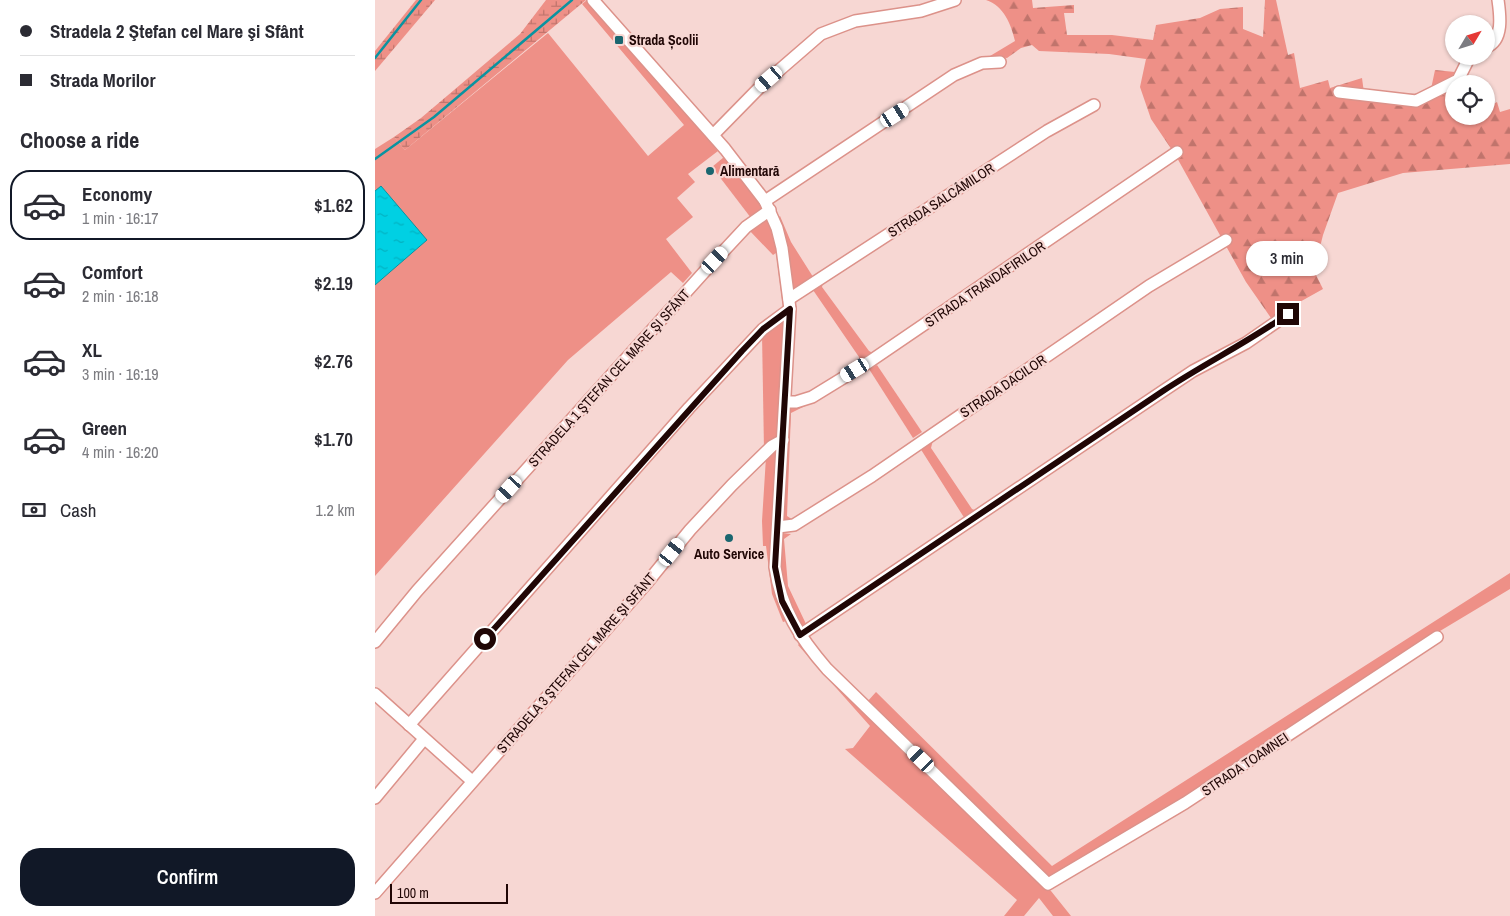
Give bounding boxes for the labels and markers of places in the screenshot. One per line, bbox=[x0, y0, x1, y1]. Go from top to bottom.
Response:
place label: Strada Școlii bbox=[629, 31, 699, 50]
marker: Strada Școlii bbox=[613, 34, 625, 46]
place label: Alimentară bbox=[720, 162, 780, 180]
marker: Alimentară bbox=[704, 165, 716, 177]
marker: Auto Service bbox=[723, 532, 735, 544]
place label: Auto Service bbox=[694, 545, 764, 563]

